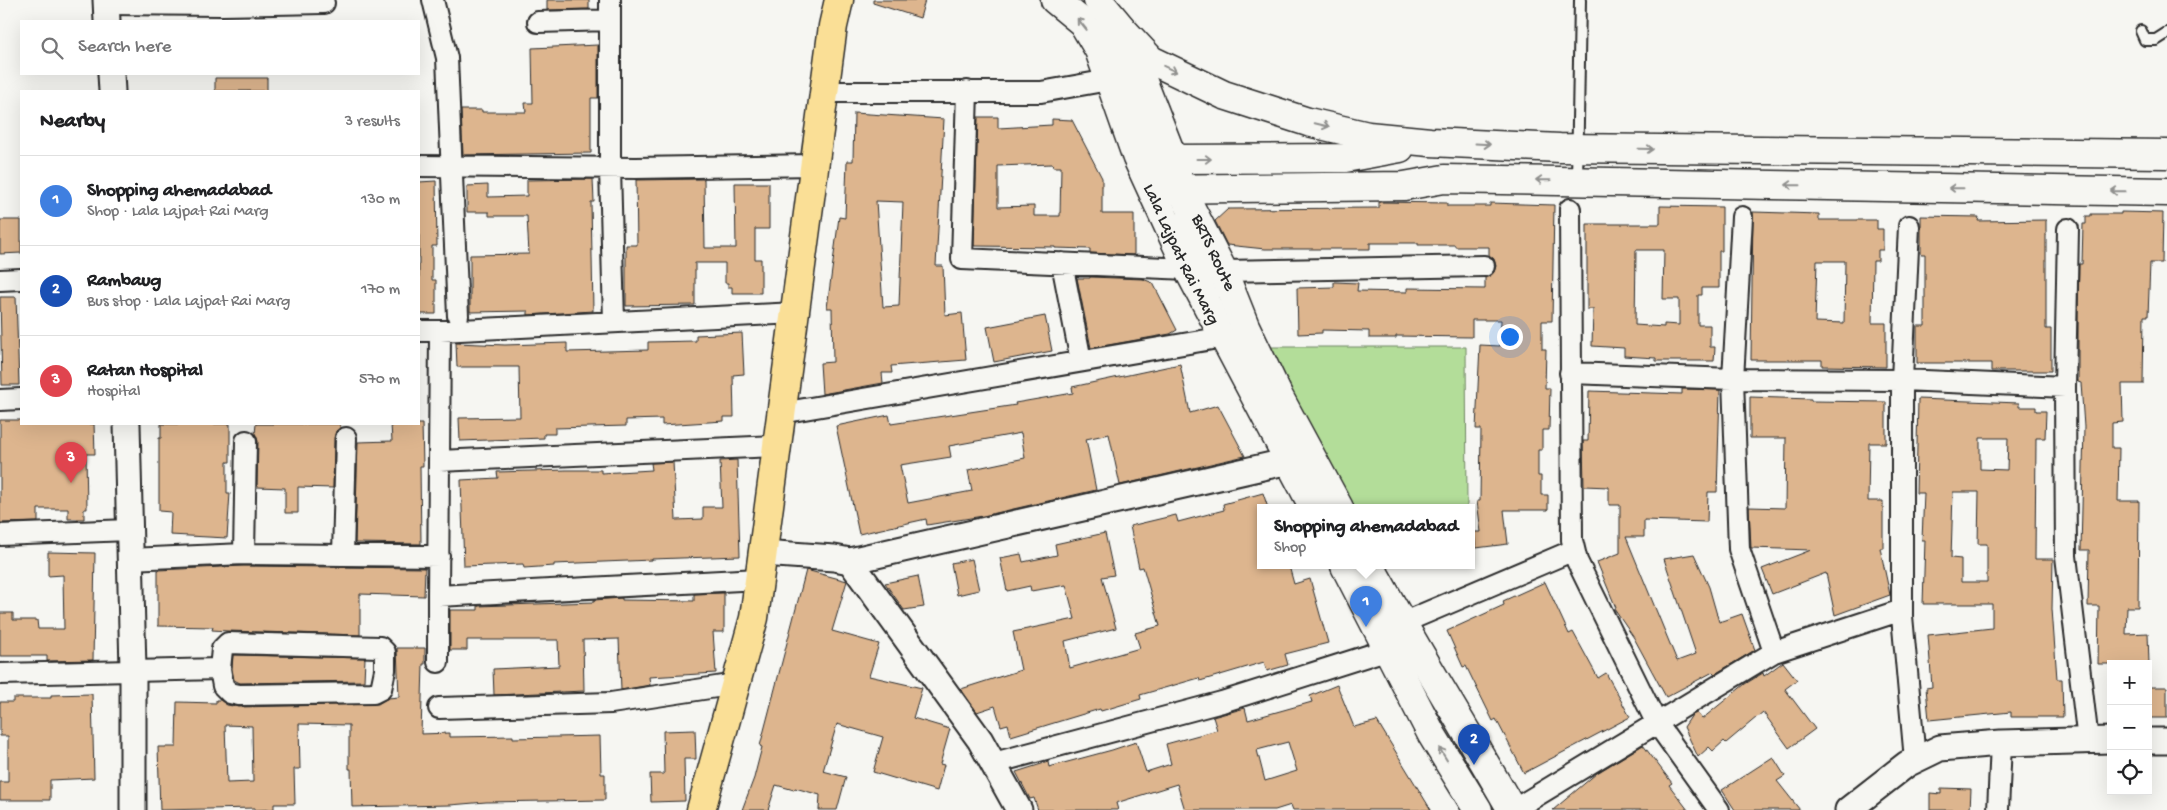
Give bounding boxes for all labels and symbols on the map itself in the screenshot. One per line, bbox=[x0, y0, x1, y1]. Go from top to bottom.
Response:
one-way arrow bbox=[1076, 17, 1087, 30]
one-way arrow bbox=[1162, 65, 1177, 74]
one-way arrow bbox=[1314, 121, 1330, 130]
one-way arrow bbox=[1474, 139, 1491, 149]
one-way arrow bbox=[1637, 144, 1653, 154]
one-way arrow bbox=[1195, 154, 1211, 164]
one-way arrow bbox=[1536, 175, 1552, 185]
one-way arrow bbox=[1786, 180, 1802, 190]
street label: Lala Lajpat Rai Marg bbox=[1137, 181, 1223, 329]
one-way arrow bbox=[1948, 183, 1964, 193]
one-way arrow bbox=[2111, 186, 2127, 196]
street label: BRTS Route bbox=[1185, 211, 1240, 295]
your location bbox=[1497, 324, 1523, 350]
pin: 3 bbox=[55, 442, 87, 483]
pin: 1 bbox=[1350, 586, 1382, 627]
pin: 2 bbox=[1458, 724, 1490, 765]
one-way arrow bbox=[1438, 747, 1448, 761]

